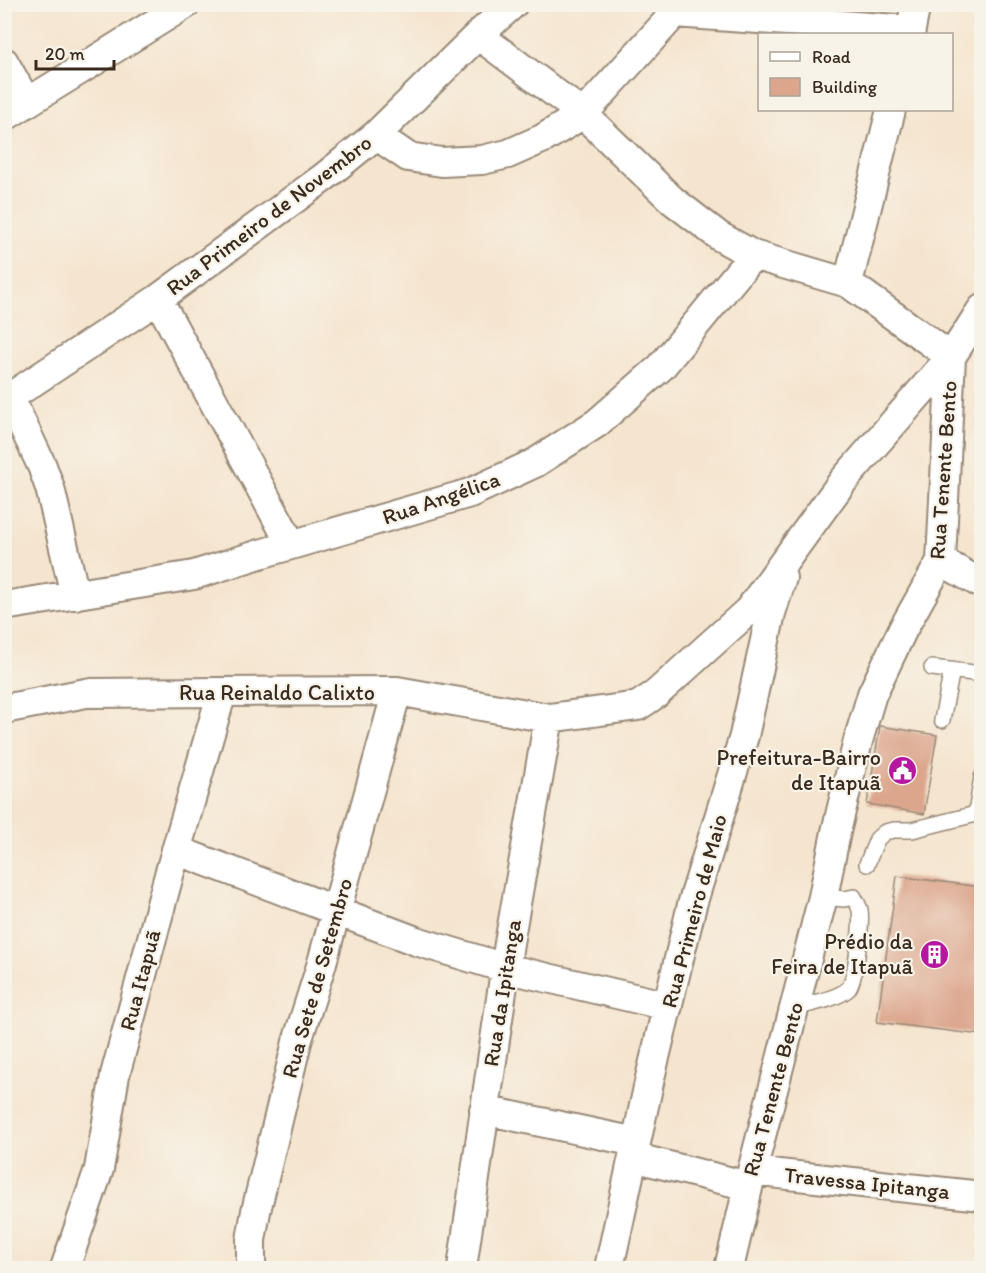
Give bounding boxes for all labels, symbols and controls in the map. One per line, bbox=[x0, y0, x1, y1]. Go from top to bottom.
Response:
scale bar bbox=[36, 33, 114, 71]
legend bbox=[758, 33, 953, 111]
text: 20 m bbox=[45, 43, 85, 65]
text: Road bbox=[812, 46, 851, 68]
text: Building bbox=[812, 76, 878, 98]
street label: Rua Primeiro de Novembro bbox=[161, 129, 377, 301]
street label: Rua Tenente Bento bbox=[923, 380, 963, 560]
street label: Rua Angélica bbox=[379, 465, 503, 531]
street label: Rua Reinaldo Calixto bbox=[179, 679, 375, 706]
place label: Prefeitura-Bairro de Itapuã bbox=[717, 744, 882, 796]
public building icon: Prefeitura-Bairro de Itapuã bbox=[886, 754, 918, 786]
street label: Rua Primeiro de Maio bbox=[655, 811, 733, 1011]
street label: Rua Sete de Setembro bbox=[276, 875, 358, 1081]
street label: Rua da Ipitanga bbox=[477, 917, 527, 1068]
street label: Rua Itapuã bbox=[114, 926, 167, 1034]
place label: Prédio da Feira de Itapuã bbox=[771, 928, 914, 980]
building icon: Prédio da Feira de Itapuã bbox=[918, 938, 950, 970]
street label: Rua Tenente Bento bbox=[737, 999, 809, 1179]
street label: Travessa Ipitanga bbox=[783, 1161, 952, 1205]

